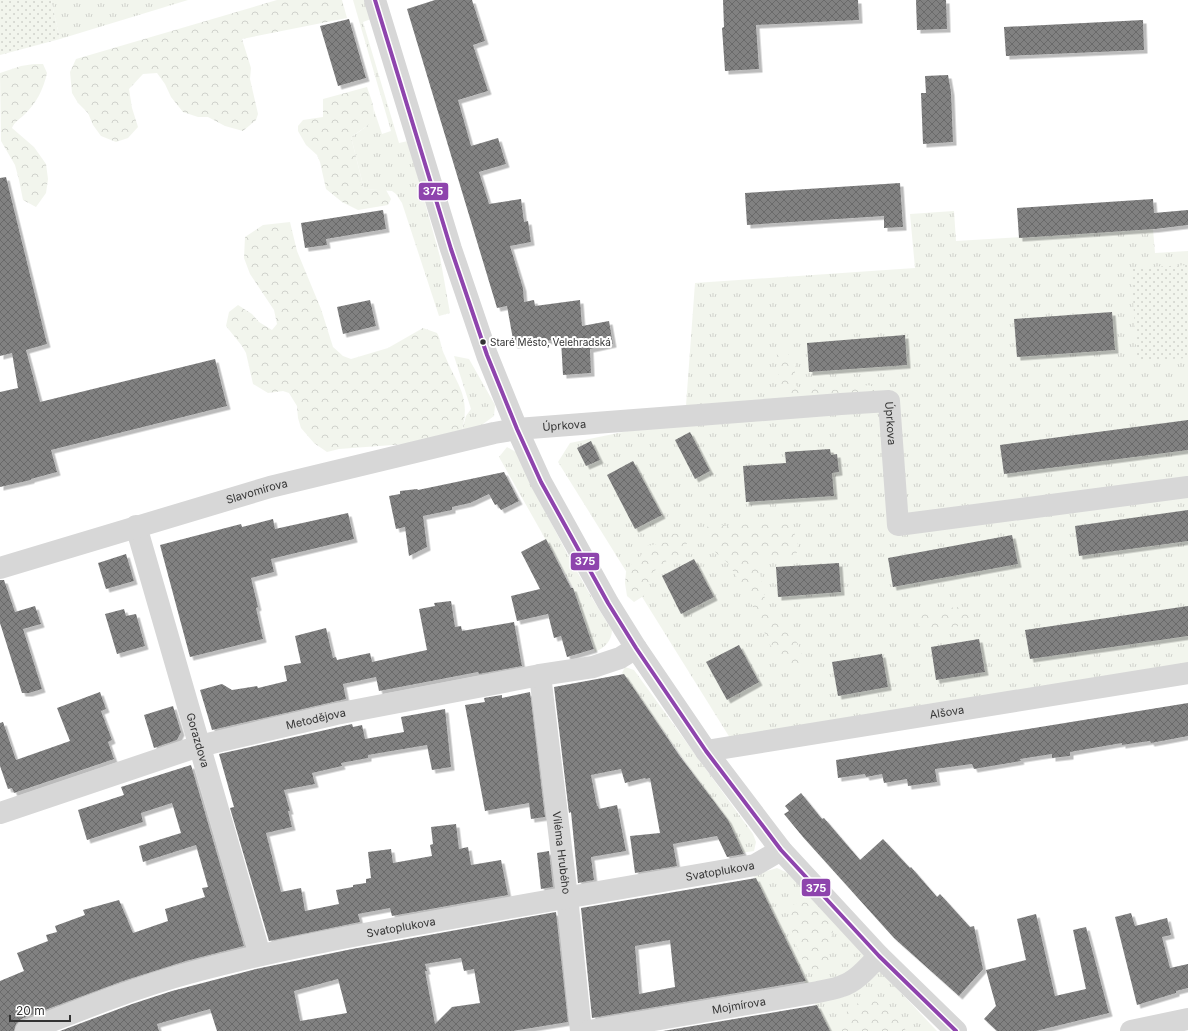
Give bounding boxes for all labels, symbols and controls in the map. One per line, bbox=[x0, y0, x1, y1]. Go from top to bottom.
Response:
line badge: 375 bbox=[418, 182, 449, 201]
text: 375 bbox=[423, 184, 443, 198]
place label: Staré Město, Velehradská bbox=[490, 336, 611, 348]
marker: Staré Město, Velehradská bbox=[478, 337, 488, 347]
street label: Úprkova bbox=[882, 401, 899, 446]
street label: Úprkova bbox=[542, 417, 587, 434]
street label: Slavomírova bbox=[224, 476, 289, 507]
line badge: 375 bbox=[570, 552, 600, 571]
text: 375 bbox=[575, 554, 595, 568]
street label: Alšova bbox=[929, 702, 965, 722]
street label: Metodějova bbox=[285, 705, 347, 732]
street label: Gorazdova bbox=[183, 711, 212, 769]
street label: Viléma Hrubého bbox=[550, 810, 574, 895]
street label: Svatoplukova bbox=[684, 858, 756, 884]
line badge: 375 bbox=[801, 878, 831, 897]
text: 375 bbox=[806, 881, 826, 895]
street label: Svatoplukova bbox=[365, 914, 437, 940]
street label: Mojmírova bbox=[711, 994, 767, 1017]
scale bar bbox=[10, 997, 70, 1023]
text: 20 m bbox=[16, 1003, 45, 1018]

